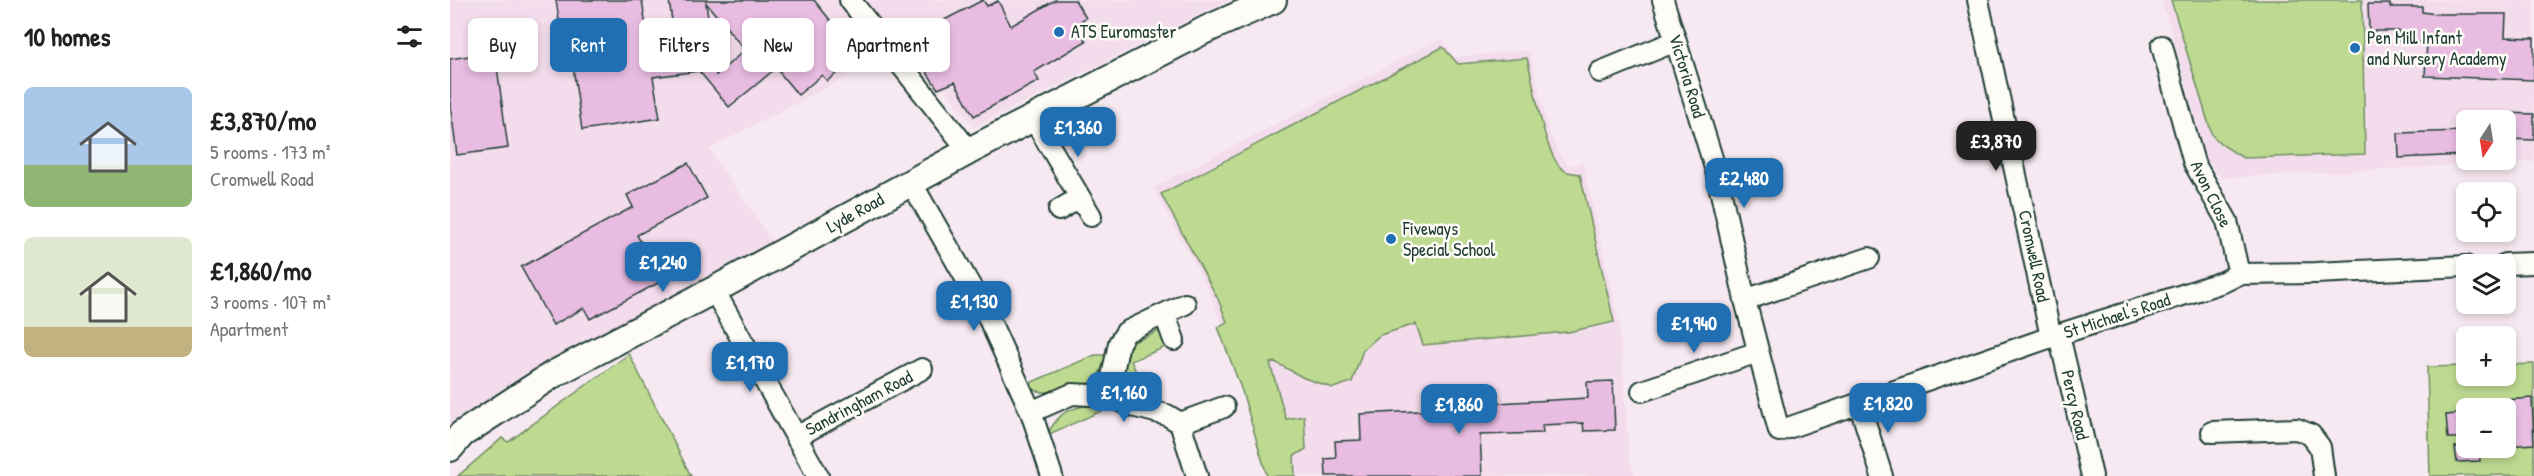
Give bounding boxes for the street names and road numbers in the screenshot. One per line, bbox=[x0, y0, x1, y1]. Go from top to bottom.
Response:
street label: Victoria Road bbox=[1663, 31, 1712, 121]
street label: Avon Close bbox=[2185, 156, 2238, 231]
street label: Lyde Road bbox=[822, 187, 888, 239]
street label: Cromwell Road bbox=[2013, 208, 2056, 304]
street label: St Michael's Road bbox=[2060, 287, 2173, 344]
street label: Sandringham Road bbox=[801, 364, 917, 441]
street label: Percy Road bbox=[2055, 367, 2096, 442]

